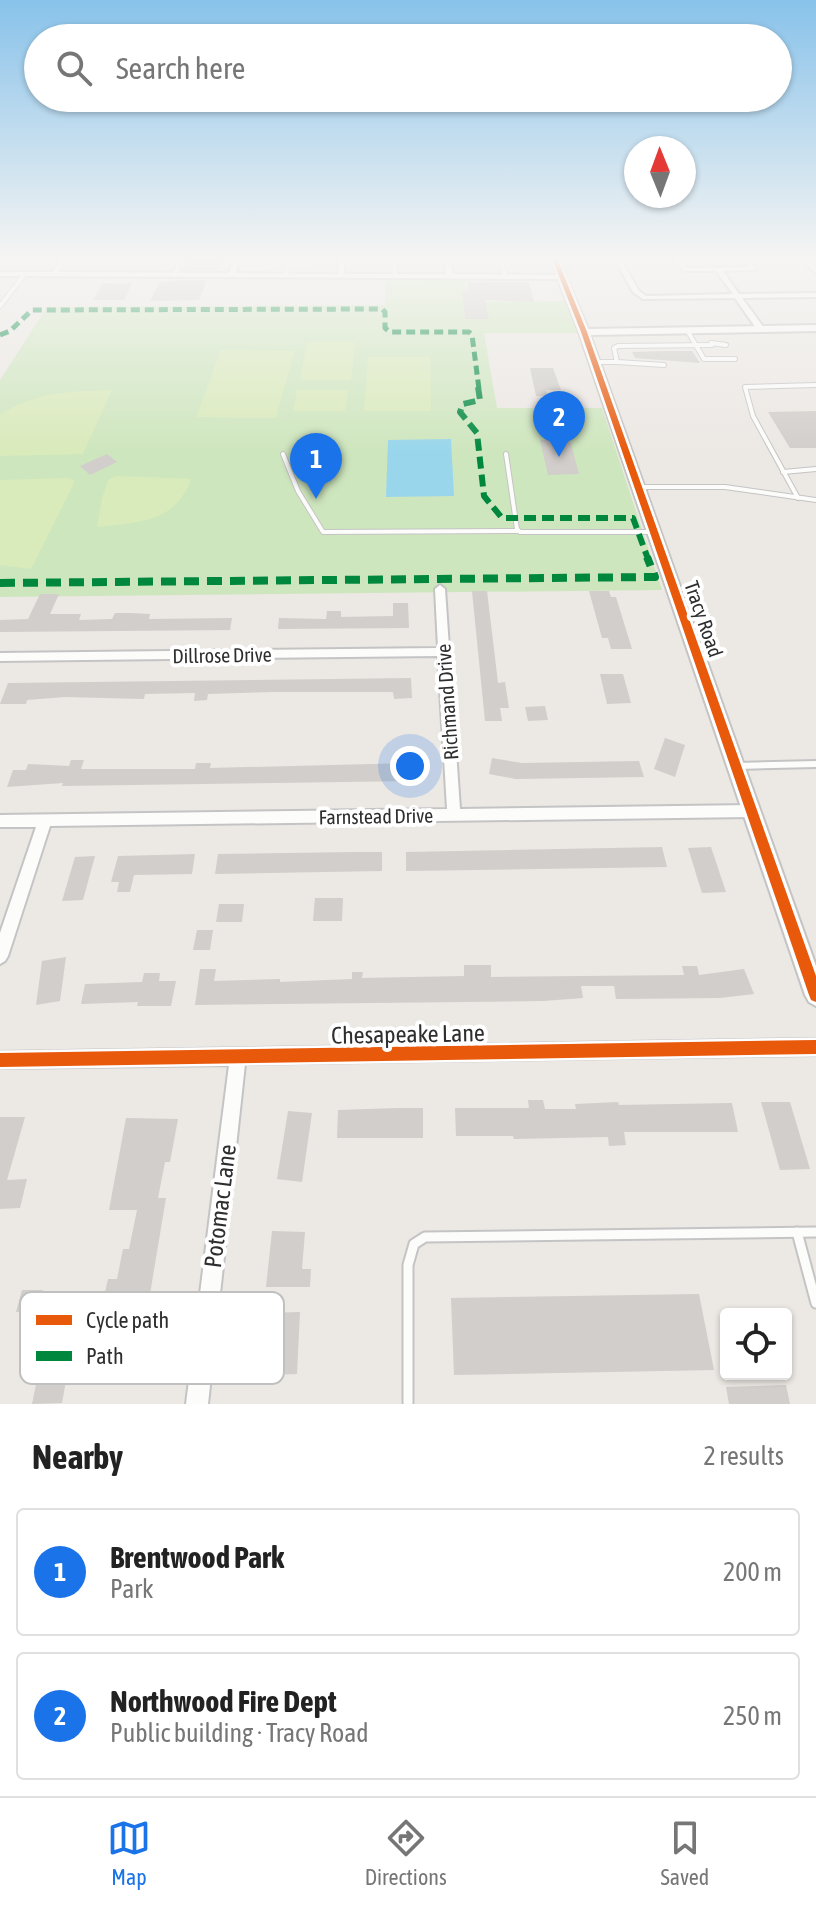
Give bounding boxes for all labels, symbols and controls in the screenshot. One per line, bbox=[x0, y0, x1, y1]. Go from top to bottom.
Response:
search box bbox=[24, 24, 792, 112]
icon: search bbox=[52, 46, 96, 90]
text: Search here bbox=[116, 51, 245, 85]
north arrow bbox=[624, 136, 696, 208]
pin: 2 bbox=[533, 391, 585, 457]
pin: 1 bbox=[290, 433, 342, 499]
street label: Tracy Road bbox=[680, 578, 728, 660]
street label: Dillrose Drive bbox=[172, 643, 272, 667]
street label: Richmand Drive bbox=[431, 643, 463, 761]
your location bbox=[390, 746, 430, 786]
street label: Farnstead Drive bbox=[319, 804, 433, 828]
street label: Chesapeake Lane bbox=[331, 1019, 485, 1049]
street label: Potomac Lane bbox=[199, 1143, 241, 1269]
legend bbox=[20, 1292, 284, 1384]
text: Cycle path bbox=[86, 1307, 169, 1333]
map controls bbox=[720, 1308, 792, 1380]
button: locate bbox=[720, 1308, 792, 1380]
text: Path bbox=[86, 1343, 124, 1369]
text: Nearby bbox=[32, 1437, 123, 1476]
text: 2 results bbox=[703, 1441, 784, 1471]
text: Brentwood Park bbox=[110, 1540, 284, 1574]
text: 1 bbox=[54, 1557, 66, 1587]
text: 200 m bbox=[723, 1557, 782, 1587]
text: Park bbox=[110, 1574, 153, 1604]
text: Northwood Fire Dept bbox=[110, 1684, 337, 1718]
text: 2 bbox=[54, 1701, 66, 1731]
text: 250 m bbox=[723, 1701, 782, 1731]
text: Public building · Tracy Road bbox=[110, 1718, 369, 1748]
tab: Map bbox=[107, 1816, 151, 1890]
tab: Directions bbox=[365, 1816, 447, 1890]
tab: Saved bbox=[660, 1816, 709, 1890]

